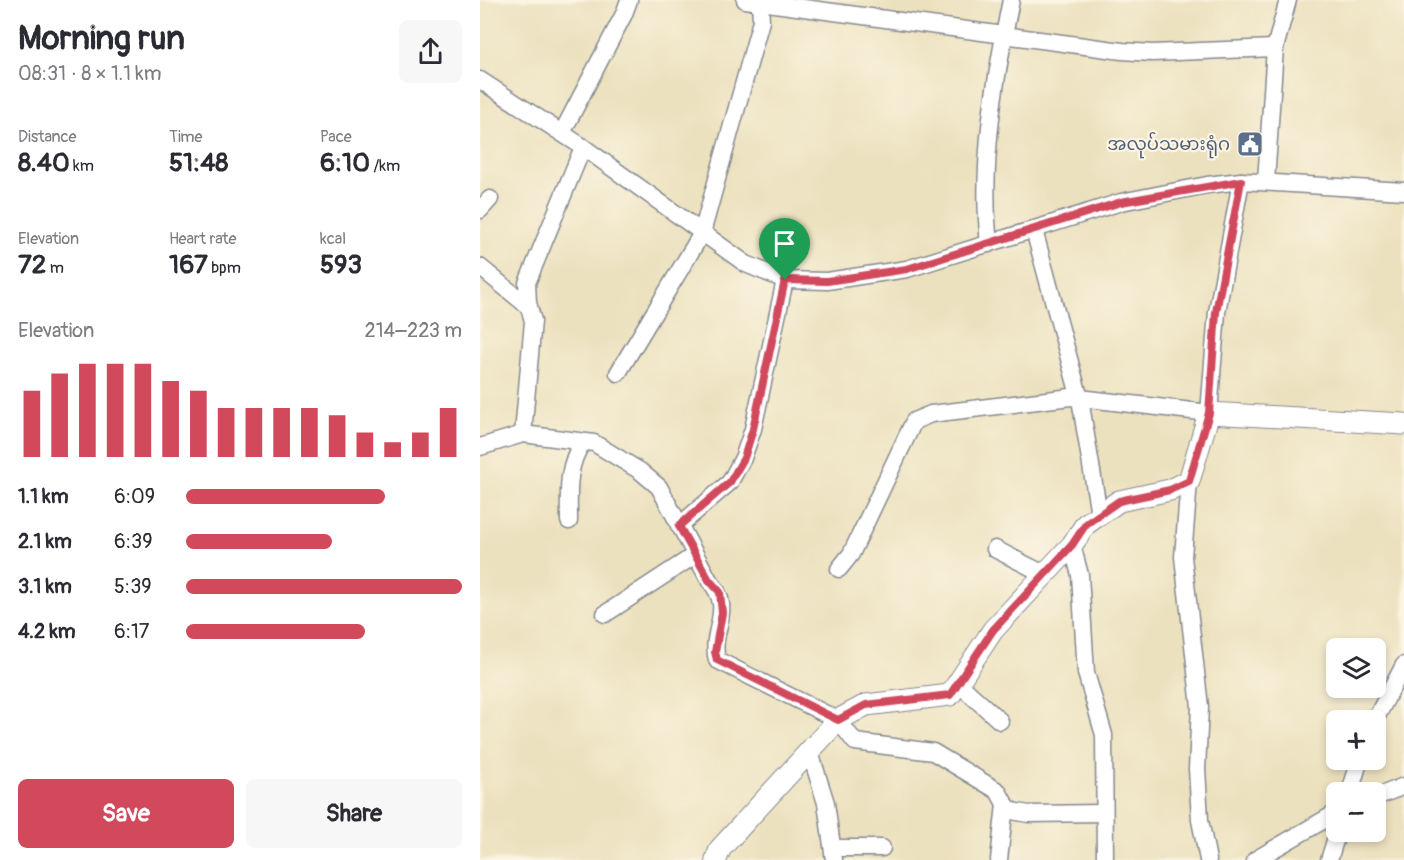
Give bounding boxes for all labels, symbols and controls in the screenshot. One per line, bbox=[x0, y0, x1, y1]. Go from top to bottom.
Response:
text: Morning run bbox=[18, 18, 185, 59]
button: share bbox=[399, 20, 462, 83]
text: 08:31 · 8 × 1.1 km bbox=[18, 61, 161, 86]
text: Distance bbox=[18, 127, 77, 147]
text: Time bbox=[169, 127, 202, 147]
text: Pace bbox=[320, 127, 352, 147]
public building icon: အလုပ်သမားရုံဂ bbox=[1235, 129, 1265, 159]
place label: အလုပ်သမားရုံဂ bbox=[1107, 131, 1230, 159]
text: 8.40 bbox=[18, 147, 70, 179]
text: 51:48 bbox=[169, 147, 228, 179]
text: 6:10 bbox=[320, 147, 370, 179]
text: km bbox=[70, 156, 94, 176]
text: /km bbox=[370, 156, 400, 176]
pin bbox=[759, 218, 810, 280]
icon: arrive bbox=[768, 227, 801, 260]
text: Elevation bbox=[18, 229, 79, 249]
text: Heart rate bbox=[169, 229, 236, 249]
text: kcal bbox=[320, 229, 346, 249]
text: 72 bbox=[18, 249, 46, 281]
text: 167 bbox=[169, 249, 208, 281]
text: 593 bbox=[320, 249, 362, 281]
text: m bbox=[46, 258, 64, 278]
text: bpm bbox=[208, 258, 241, 278]
text: Elevation bbox=[18, 318, 94, 343]
text: 214–223 m bbox=[365, 318, 462, 343]
text: 1.1 km bbox=[18, 484, 68, 509]
text: 6:09 bbox=[114, 484, 155, 509]
text: 2.1 km bbox=[18, 529, 72, 554]
text: 6:39 bbox=[114, 529, 152, 554]
text: 3.1 km bbox=[18, 574, 72, 599]
text: 5:39 bbox=[114, 574, 152, 599]
text: 4.2 km bbox=[18, 619, 76, 644]
text: 6:17 bbox=[114, 619, 149, 644]
map controls bbox=[1326, 638, 1386, 842]
button: layers bbox=[1326, 638, 1386, 698]
button: + bbox=[1326, 710, 1386, 770]
button: Save bbox=[18, 779, 234, 848]
button: Share bbox=[246, 779, 462, 848]
button: − bbox=[1326, 782, 1386, 842]

